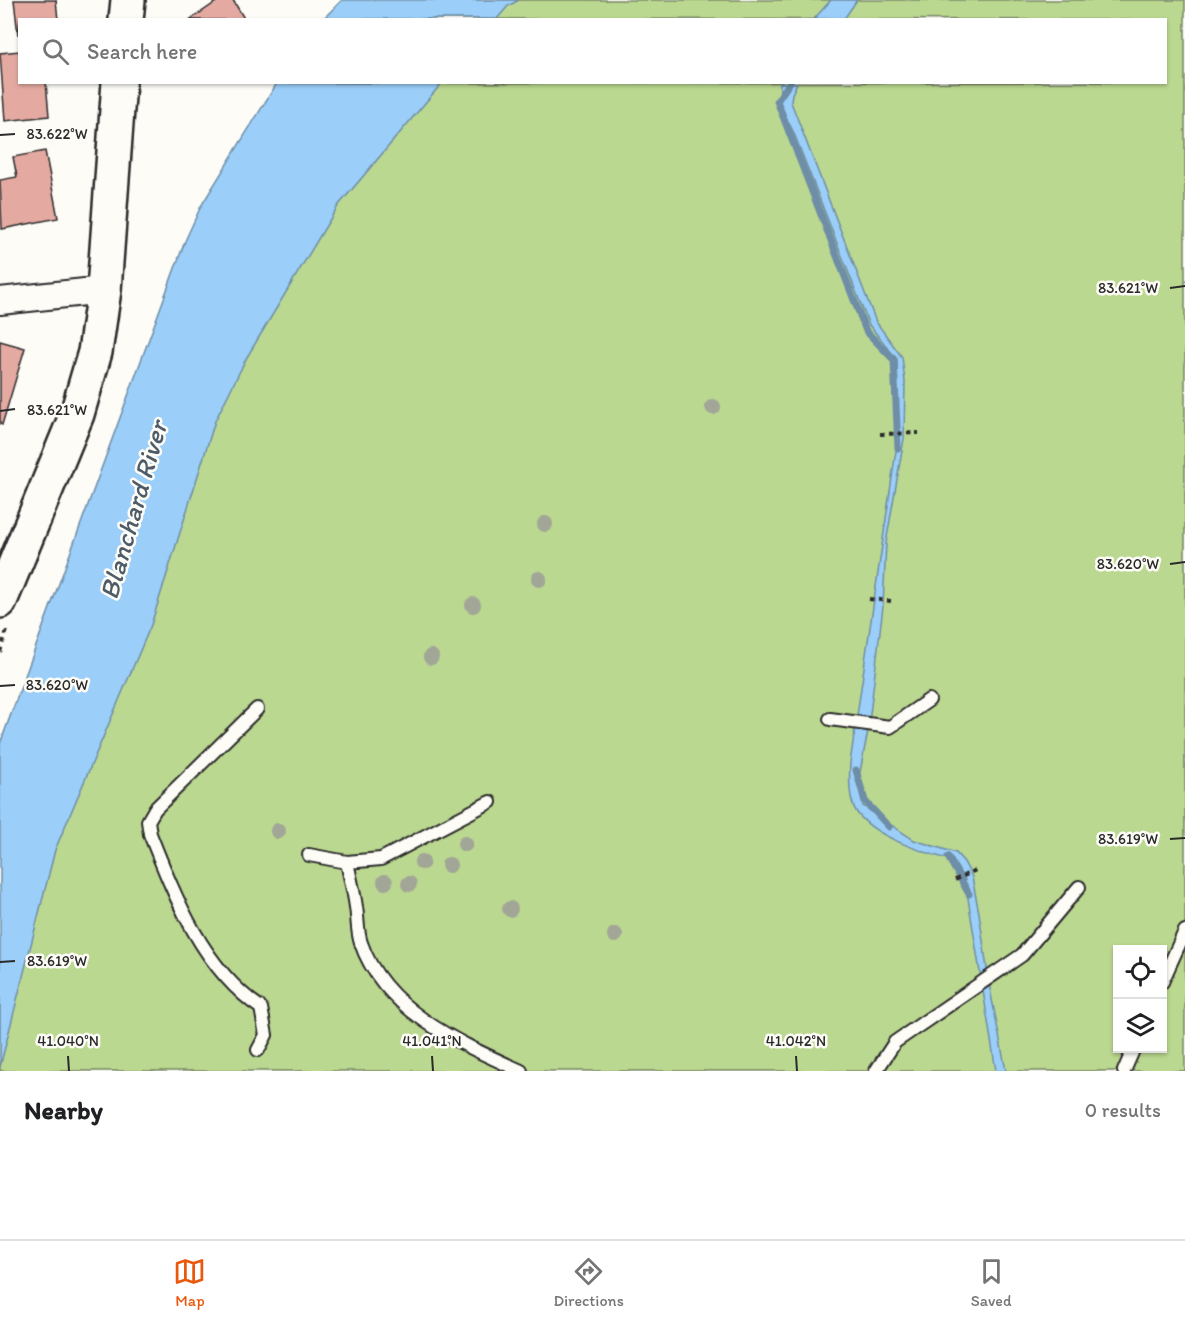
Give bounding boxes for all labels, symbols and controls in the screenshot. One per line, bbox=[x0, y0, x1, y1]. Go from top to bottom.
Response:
search box bbox=[18, 18, 1167, 84]
icon: search bbox=[39, 35, 72, 68]
text: Search here bbox=[87, 38, 197, 65]
text: 83.622°W bbox=[26, 125, 88, 143]
text: 83.621°W bbox=[1098, 279, 1158, 297]
text: 83.621°W bbox=[27, 401, 87, 419]
water label: Blanchard River bbox=[92, 414, 175, 603]
text: 83.620°W bbox=[1097, 555, 1159, 573]
text: 83.620°W bbox=[26, 676, 88, 694]
text: 83.619°W bbox=[1098, 830, 1158, 848]
map controls bbox=[1113, 945, 1167, 1053]
button: locate bbox=[1113, 945, 1167, 999]
text: 83.619°W bbox=[27, 952, 87, 970]
button: layers bbox=[1113, 999, 1167, 1053]
text: 41.040°N bbox=[37, 1032, 99, 1050]
text: 41.041°N bbox=[402, 1032, 462, 1050]
text: 41.042°N bbox=[766, 1032, 826, 1050]
text: Nearby bbox=[24, 1094, 103, 1126]
text: 0 results bbox=[1085, 1098, 1161, 1122]
tab: Map bbox=[173, 1255, 206, 1310]
tab: Directions bbox=[553, 1255, 624, 1310]
tab: Saved bbox=[971, 1255, 1012, 1310]

